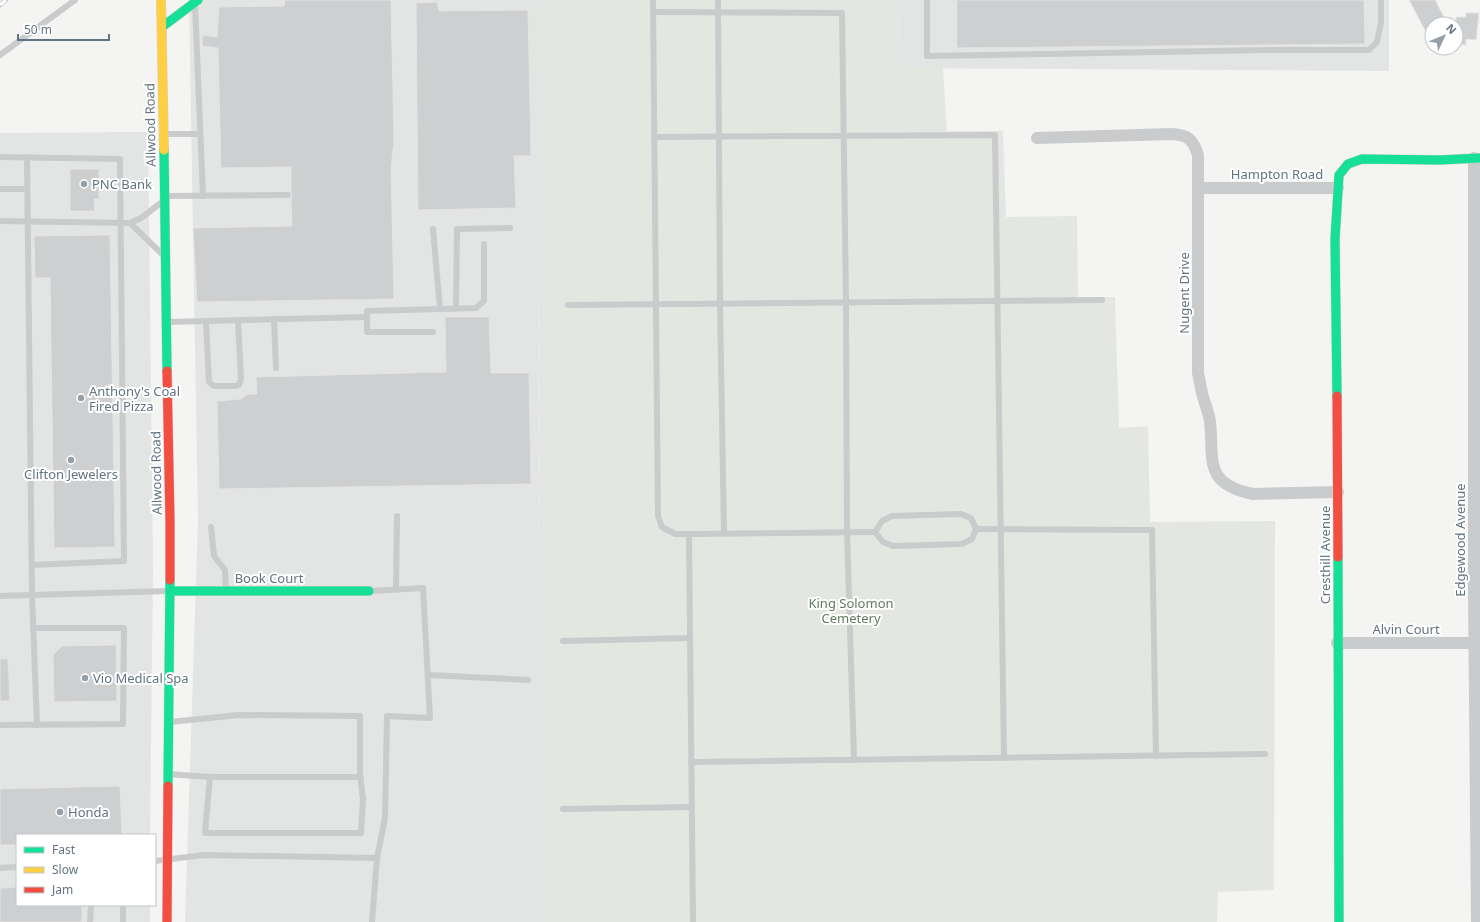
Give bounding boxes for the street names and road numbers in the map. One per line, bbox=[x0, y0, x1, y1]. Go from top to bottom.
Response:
street label: Allwood Road bbox=[140, 83, 160, 167]
street label: Hampton Road bbox=[1231, 165, 1323, 183]
street label: Nugent Drive bbox=[1175, 252, 1193, 334]
street label: Allwood Road bbox=[146, 431, 166, 515]
street label: Edgewood Avenue bbox=[1451, 483, 1469, 597]
street label: Cresthill Avenue bbox=[1316, 506, 1334, 604]
street label: Book Court bbox=[235, 569, 304, 587]
street label: Alvin Court bbox=[1372, 620, 1440, 638]

